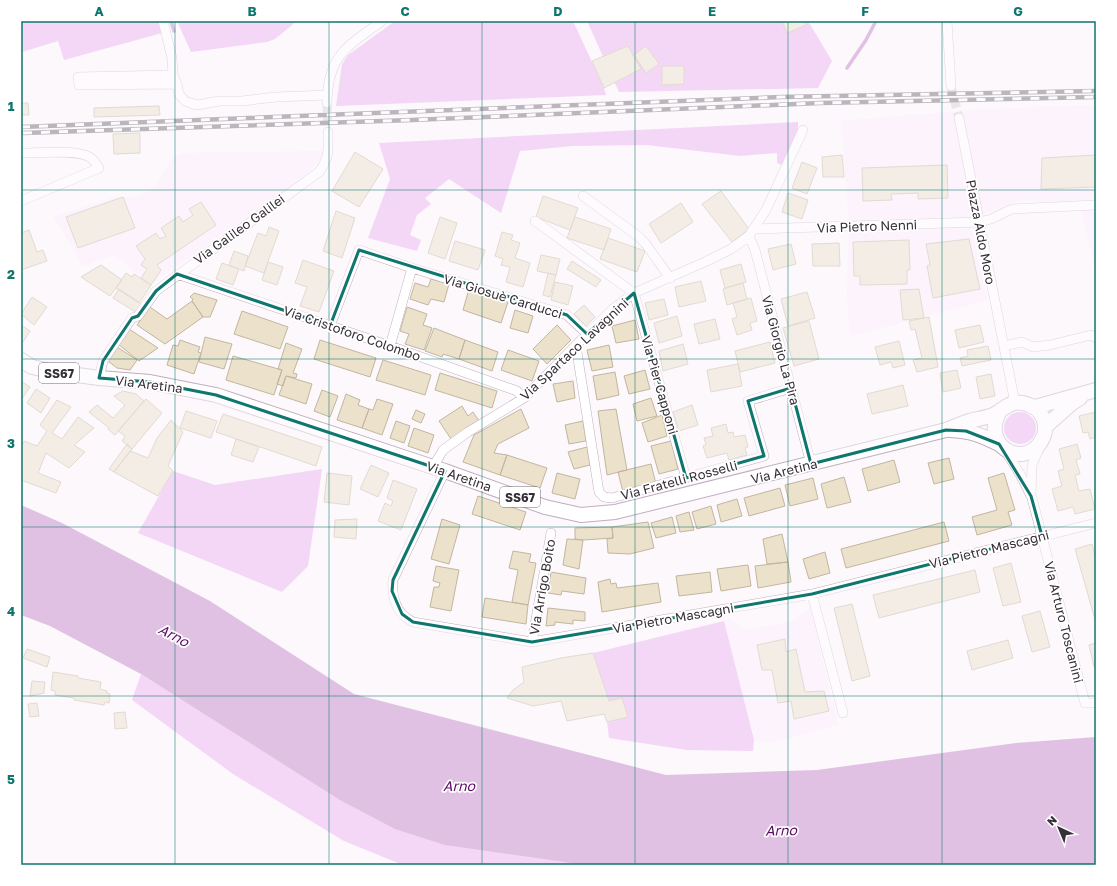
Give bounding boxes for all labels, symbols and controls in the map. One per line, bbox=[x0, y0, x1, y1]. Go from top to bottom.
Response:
text: A bbox=[94, 3, 104, 19]
text: B bbox=[247, 3, 257, 19]
text: C bbox=[400, 3, 410, 19]
text: D bbox=[553, 3, 563, 19]
text: E bbox=[708, 3, 716, 19]
text: F bbox=[861, 3, 869, 19]
text: G bbox=[1013, 3, 1023, 19]
text: 1 bbox=[8, 98, 15, 114]
street label: Piazza Aldo Moro bbox=[963, 178, 999, 286]
street label: Via Galileo Galilei bbox=[190, 191, 288, 267]
street label: Via Pietro Nenni bbox=[817, 216, 917, 236]
text: 2 bbox=[7, 266, 15, 282]
street label: Via Giosuè Carducci bbox=[442, 270, 564, 322]
street label: Via Giorgio La Pira bbox=[759, 293, 803, 407]
street label: Via Spartaco Lavagnini bbox=[517, 295, 631, 403]
street label: Via Cristoforo Colombo bbox=[281, 302, 423, 364]
street label: Via Pier Capponi bbox=[638, 334, 682, 436]
road number: SS67 bbox=[39, 363, 79, 383]
street label: Via Aretina bbox=[114, 372, 184, 396]
text: 3 bbox=[7, 435, 15, 451]
street label: Via Aretina bbox=[749, 455, 819, 487]
street label: Via Aretina bbox=[424, 457, 494, 495]
street label: Via Fratelli Rosselli bbox=[619, 457, 739, 503]
road number: SS67 bbox=[500, 487, 540, 507]
street label: Via Pietro Mascagni bbox=[927, 526, 1051, 572]
street label: Via Arrigo Boito bbox=[526, 538, 558, 636]
street label: Via Arturo Toscanini bbox=[1041, 559, 1087, 685]
street label: Via Pietro Mascagni bbox=[611, 599, 735, 637]
text: 4 bbox=[7, 603, 15, 619]
water label: Arno bbox=[156, 620, 193, 651]
text: 5 bbox=[7, 771, 15, 787]
water label: Arno bbox=[443, 777, 477, 794]
north arrow bbox=[1039, 808, 1079, 848]
text: N bbox=[1044, 813, 1059, 828]
water label: Arno bbox=[765, 821, 799, 839]

